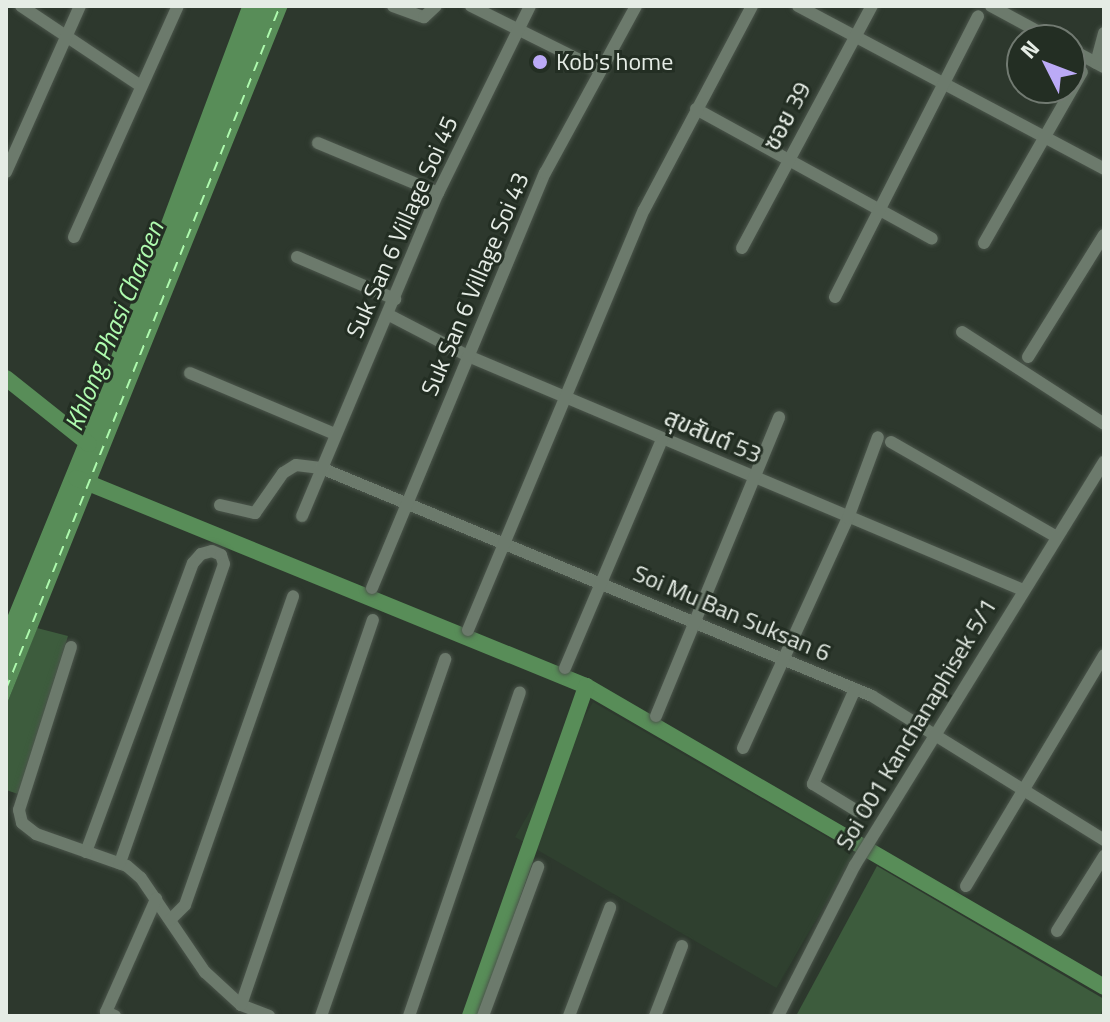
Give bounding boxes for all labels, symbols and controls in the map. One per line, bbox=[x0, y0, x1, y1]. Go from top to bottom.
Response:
north arrow bbox=[1006, 24, 1086, 104]
text: N bbox=[1012, 32, 1047, 66]
place label: Kob's home bbox=[556, 48, 673, 76]
marker: Kob's home bbox=[531, 53, 549, 71]
street label: ซอย 39 bbox=[757, 77, 817, 155]
street label: Suk San 6 Village Soi 45 bbox=[340, 112, 464, 342]
street label: Suk San 6 Village Soi 43 bbox=[415, 168, 535, 400]
water label: Khlong Phasi Charoen bbox=[58, 217, 170, 435]
street label: สุขสันต์ 53 bbox=[660, 403, 766, 469]
street label: Soi Mu Ban Suksan 6 bbox=[629, 558, 835, 668]
street label: Soi 001 Kanchanaphisek 5/1 bbox=[829, 593, 1003, 855]

